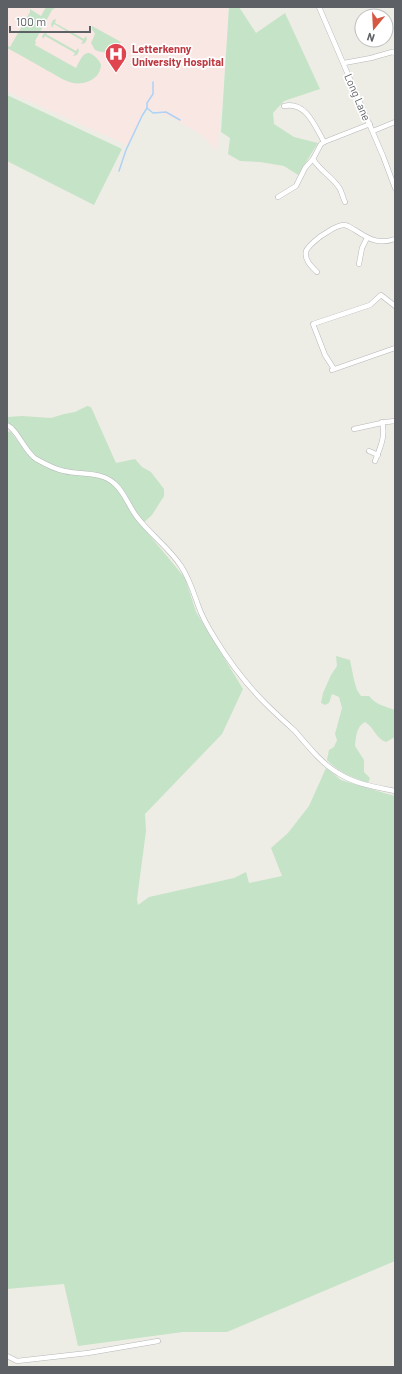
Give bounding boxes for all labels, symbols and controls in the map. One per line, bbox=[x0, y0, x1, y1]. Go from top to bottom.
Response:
scale bar bbox=[10, 8, 90, 34]
north arrow bbox=[354, 8, 394, 48]
text: 100 m bbox=[16, 14, 46, 28]
text: N bbox=[365, 31, 376, 45]
hospital icon: Letterkenny University Hospital bbox=[103, 41, 129, 74]
place label: Letterkenny University Hospital bbox=[132, 42, 224, 68]
street label: Long Lane bbox=[342, 72, 374, 123]

